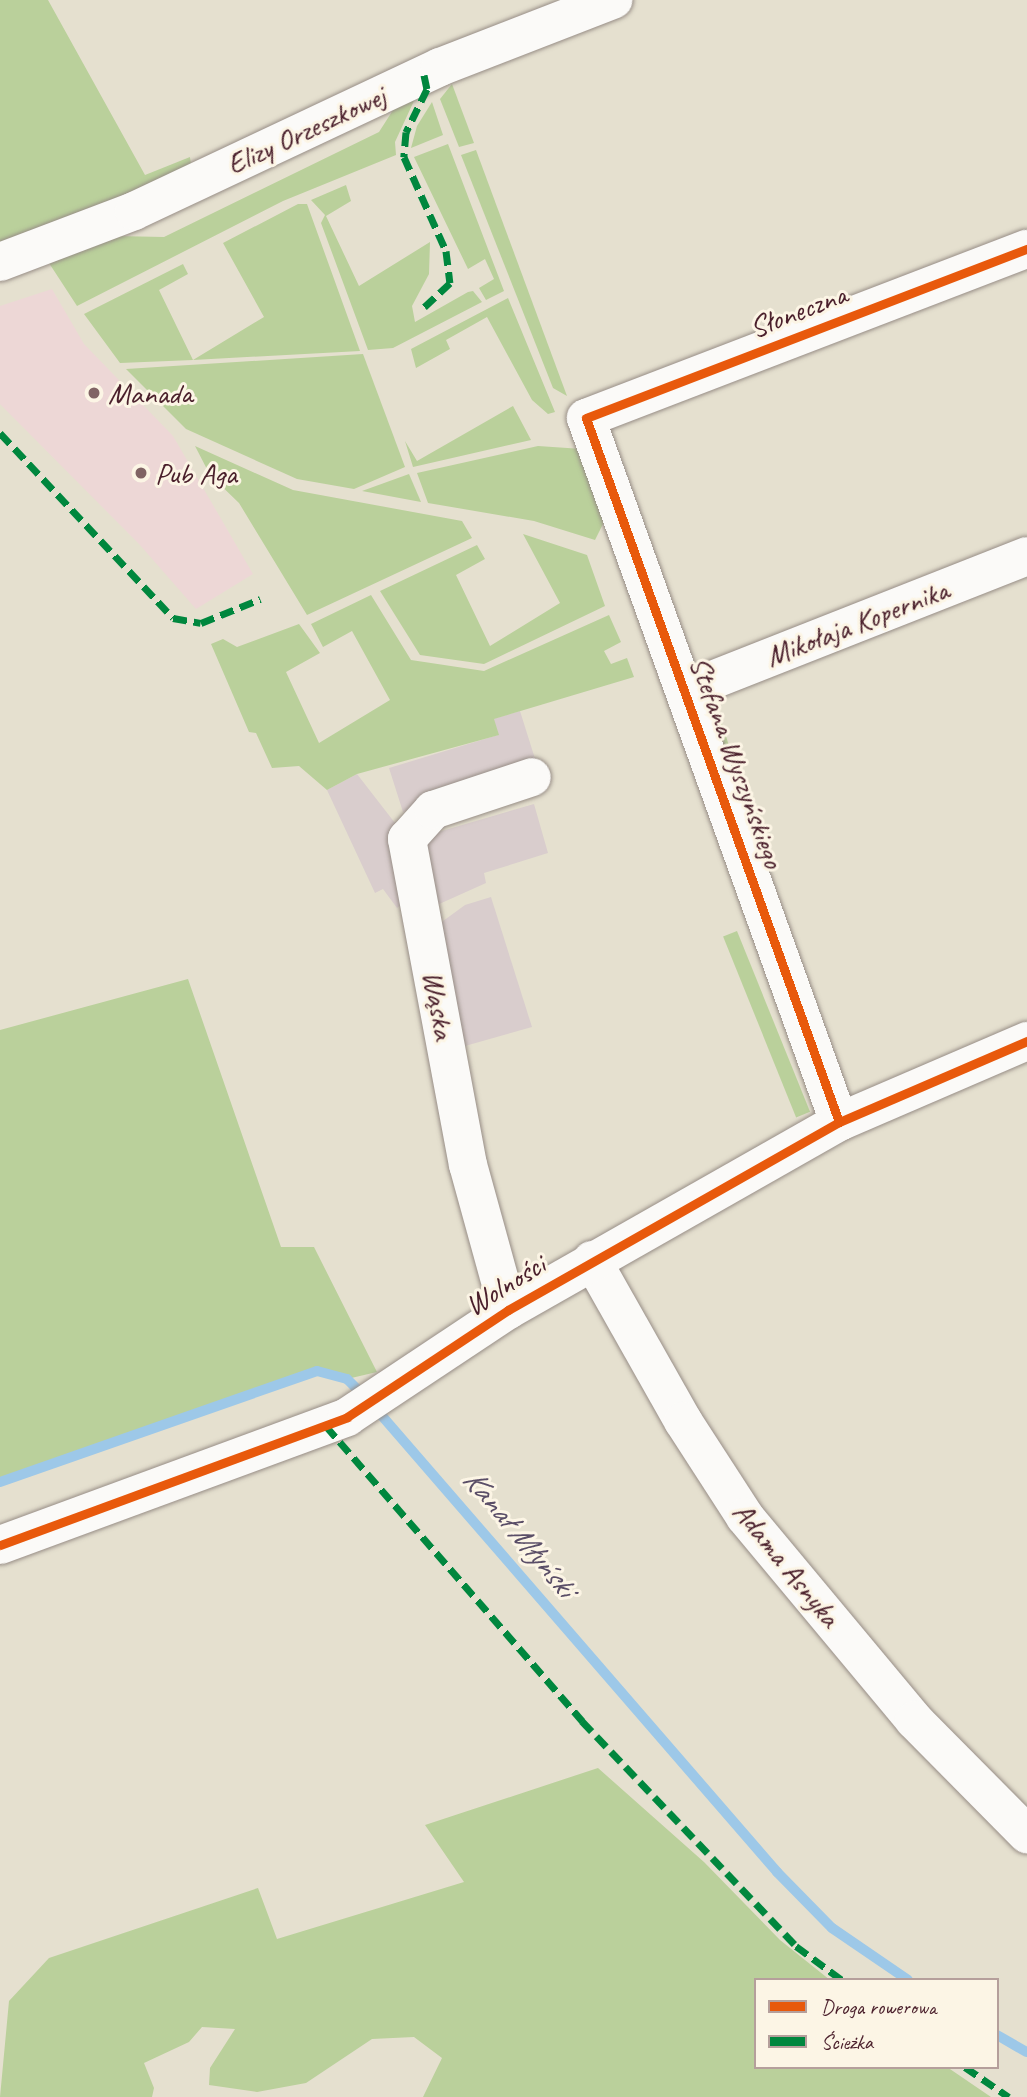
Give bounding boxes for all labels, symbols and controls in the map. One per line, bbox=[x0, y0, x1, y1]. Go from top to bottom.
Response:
street label: Elizy Orzeszkowej bbox=[221, 78, 391, 182]
street label: Słoneczna bbox=[744, 276, 852, 346]
place label: Manada bbox=[108, 375, 192, 411]
marker: Manada bbox=[86, 385, 102, 401]
place label: Pub Aga bbox=[155, 455, 238, 491]
marker: Pub Aga bbox=[133, 465, 149, 481]
street label: Mikołaja Kopernika bbox=[760, 572, 954, 674]
street label: Stefana Wyszyńskiego bbox=[682, 651, 792, 873]
street label: Wąska bbox=[415, 968, 463, 1042]
street label: Wolności bbox=[458, 1246, 552, 1324]
water label: Kanał Młyński bbox=[454, 1461, 584, 1605]
street label: Adama Asnyka bbox=[726, 1494, 848, 1634]
legend bbox=[754, 1978, 999, 2069]
text: Droga rowerowa bbox=[821, 1994, 936, 2020]
text: Ścieżka bbox=[821, 2029, 873, 2055]

